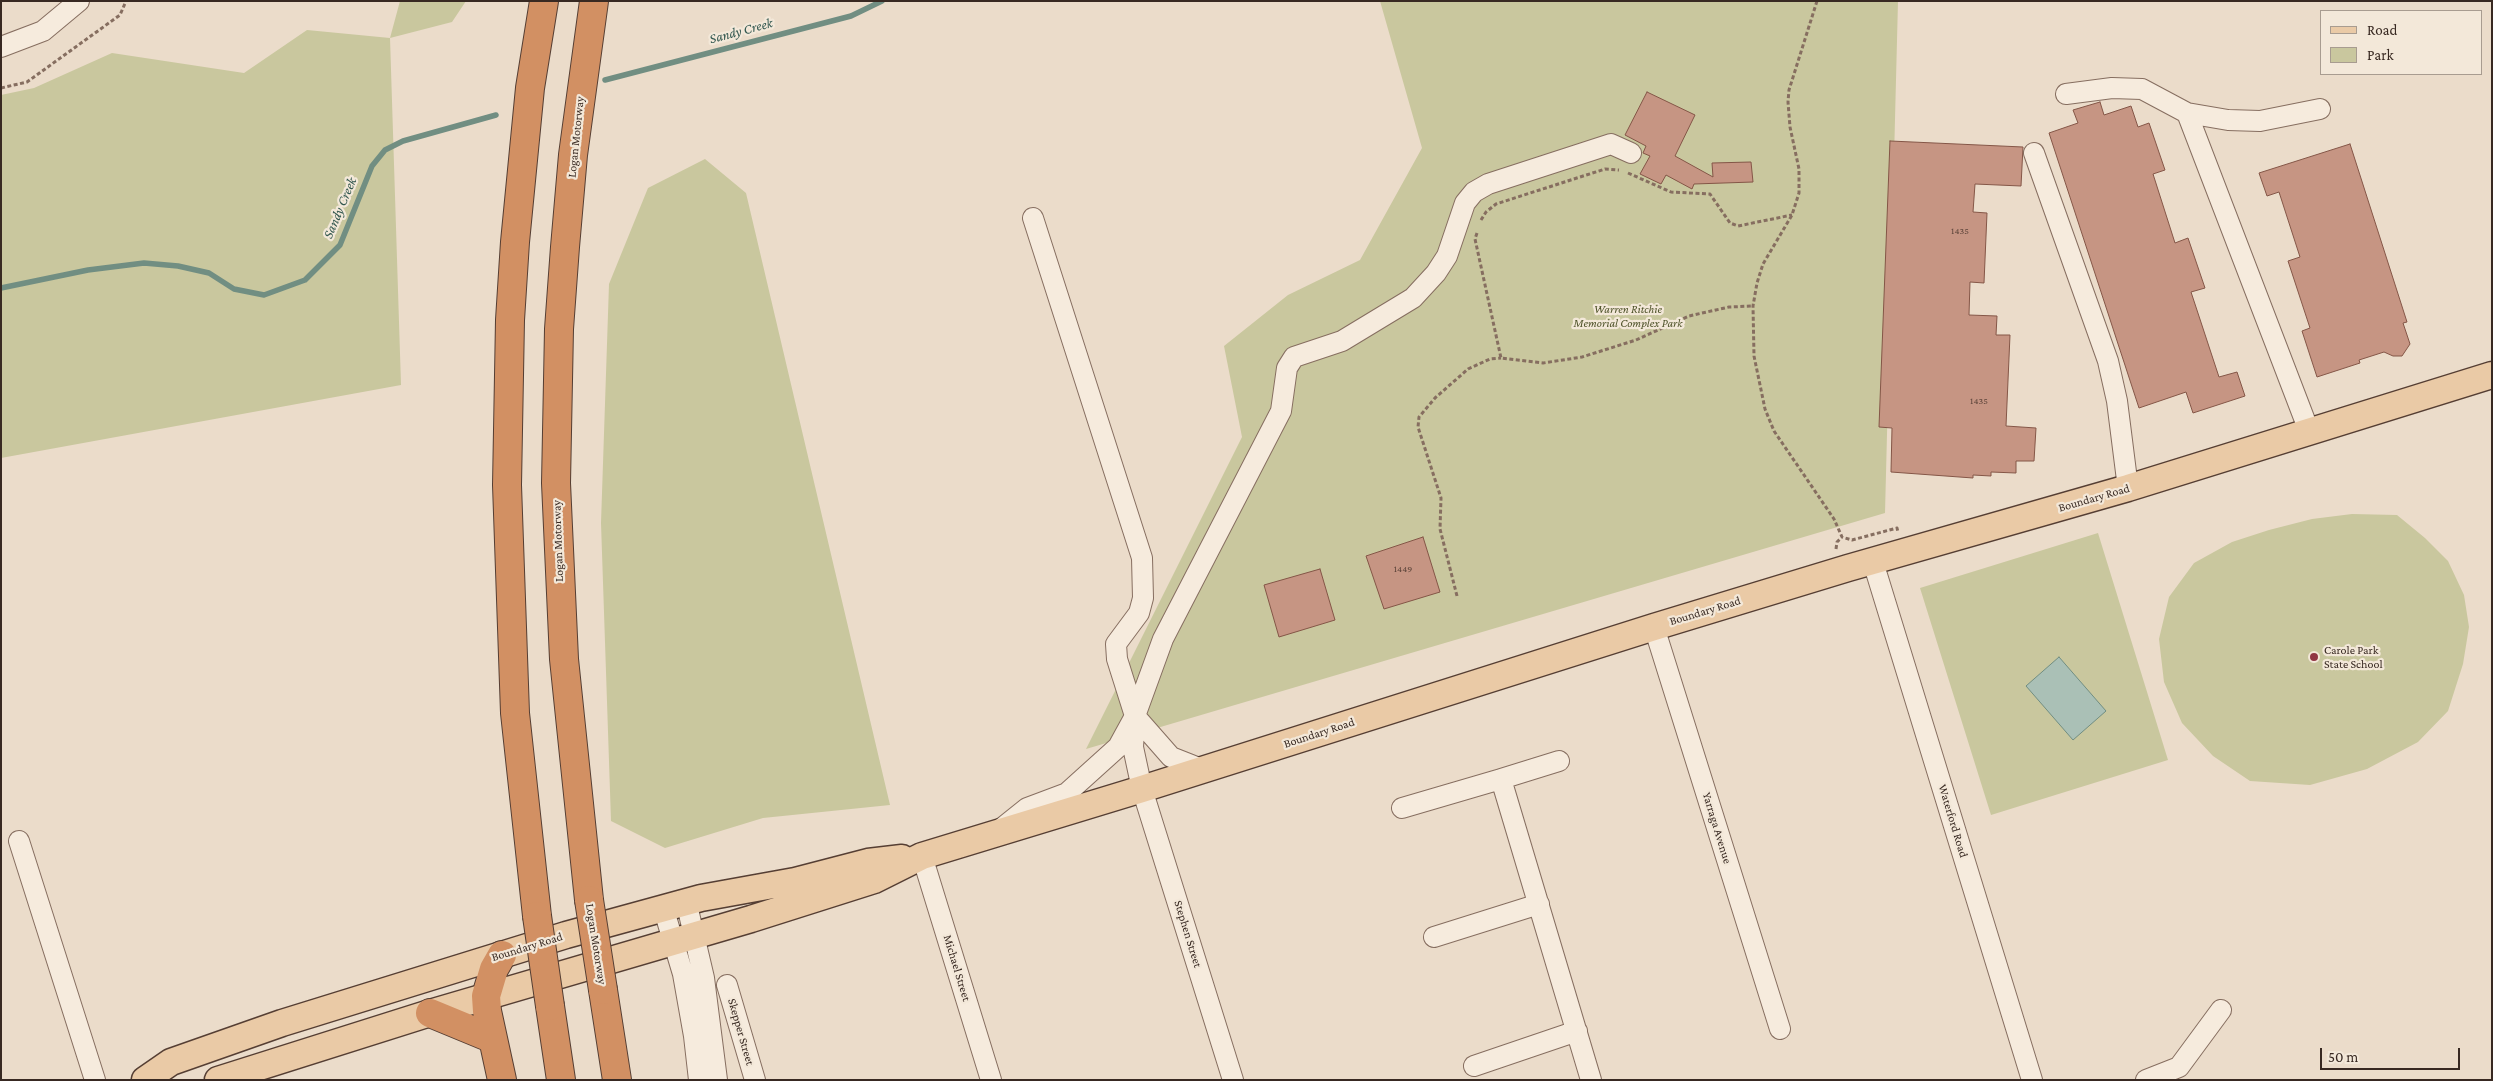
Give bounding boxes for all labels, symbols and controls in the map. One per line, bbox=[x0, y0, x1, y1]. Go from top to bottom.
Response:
legend bbox=[2320, 10, 2483, 75]
water label: Sandy Creek bbox=[708, 14, 774, 48]
text: Road bbox=[2367, 22, 2397, 38]
text: Park bbox=[2367, 47, 2394, 63]
street label: Logan Motorway bbox=[565, 96, 587, 178]
water label: Sandy Creek bbox=[320, 175, 360, 241]
house number: 1435 bbox=[1951, 225, 1969, 237]
park label: Warren Ritchie Memorial Complex Park bbox=[1574, 302, 1682, 330]
house number: 1435 bbox=[1970, 395, 1988, 407]
street label: Boundary Road bbox=[2057, 481, 2131, 515]
street label: Logan Motorway bbox=[549, 500, 567, 582]
house number: 1449 bbox=[1394, 563, 1412, 575]
street label: Boundary Road bbox=[1668, 593, 1742, 629]
place label: Carole Park State School bbox=[2324, 643, 2383, 671]
marker: Carole Park State School bbox=[2308, 651, 2320, 663]
street label: Boundary Road bbox=[1282, 715, 1356, 751]
street label: Waterford Road bbox=[1935, 783, 1971, 859]
street label: Yarraga Avenue bbox=[1699, 791, 1735, 865]
street label: Stephen Street bbox=[1171, 899, 1205, 969]
street label: Logan Motorway bbox=[582, 903, 610, 985]
street label: Boundary Road bbox=[490, 929, 564, 965]
street label: Michael Street bbox=[940, 933, 974, 1003]
street label: Skepper Street bbox=[725, 997, 757, 1067]
scale bar bbox=[2323, 1038, 2463, 1070]
text: 50 m bbox=[2328, 1049, 2358, 1065]

